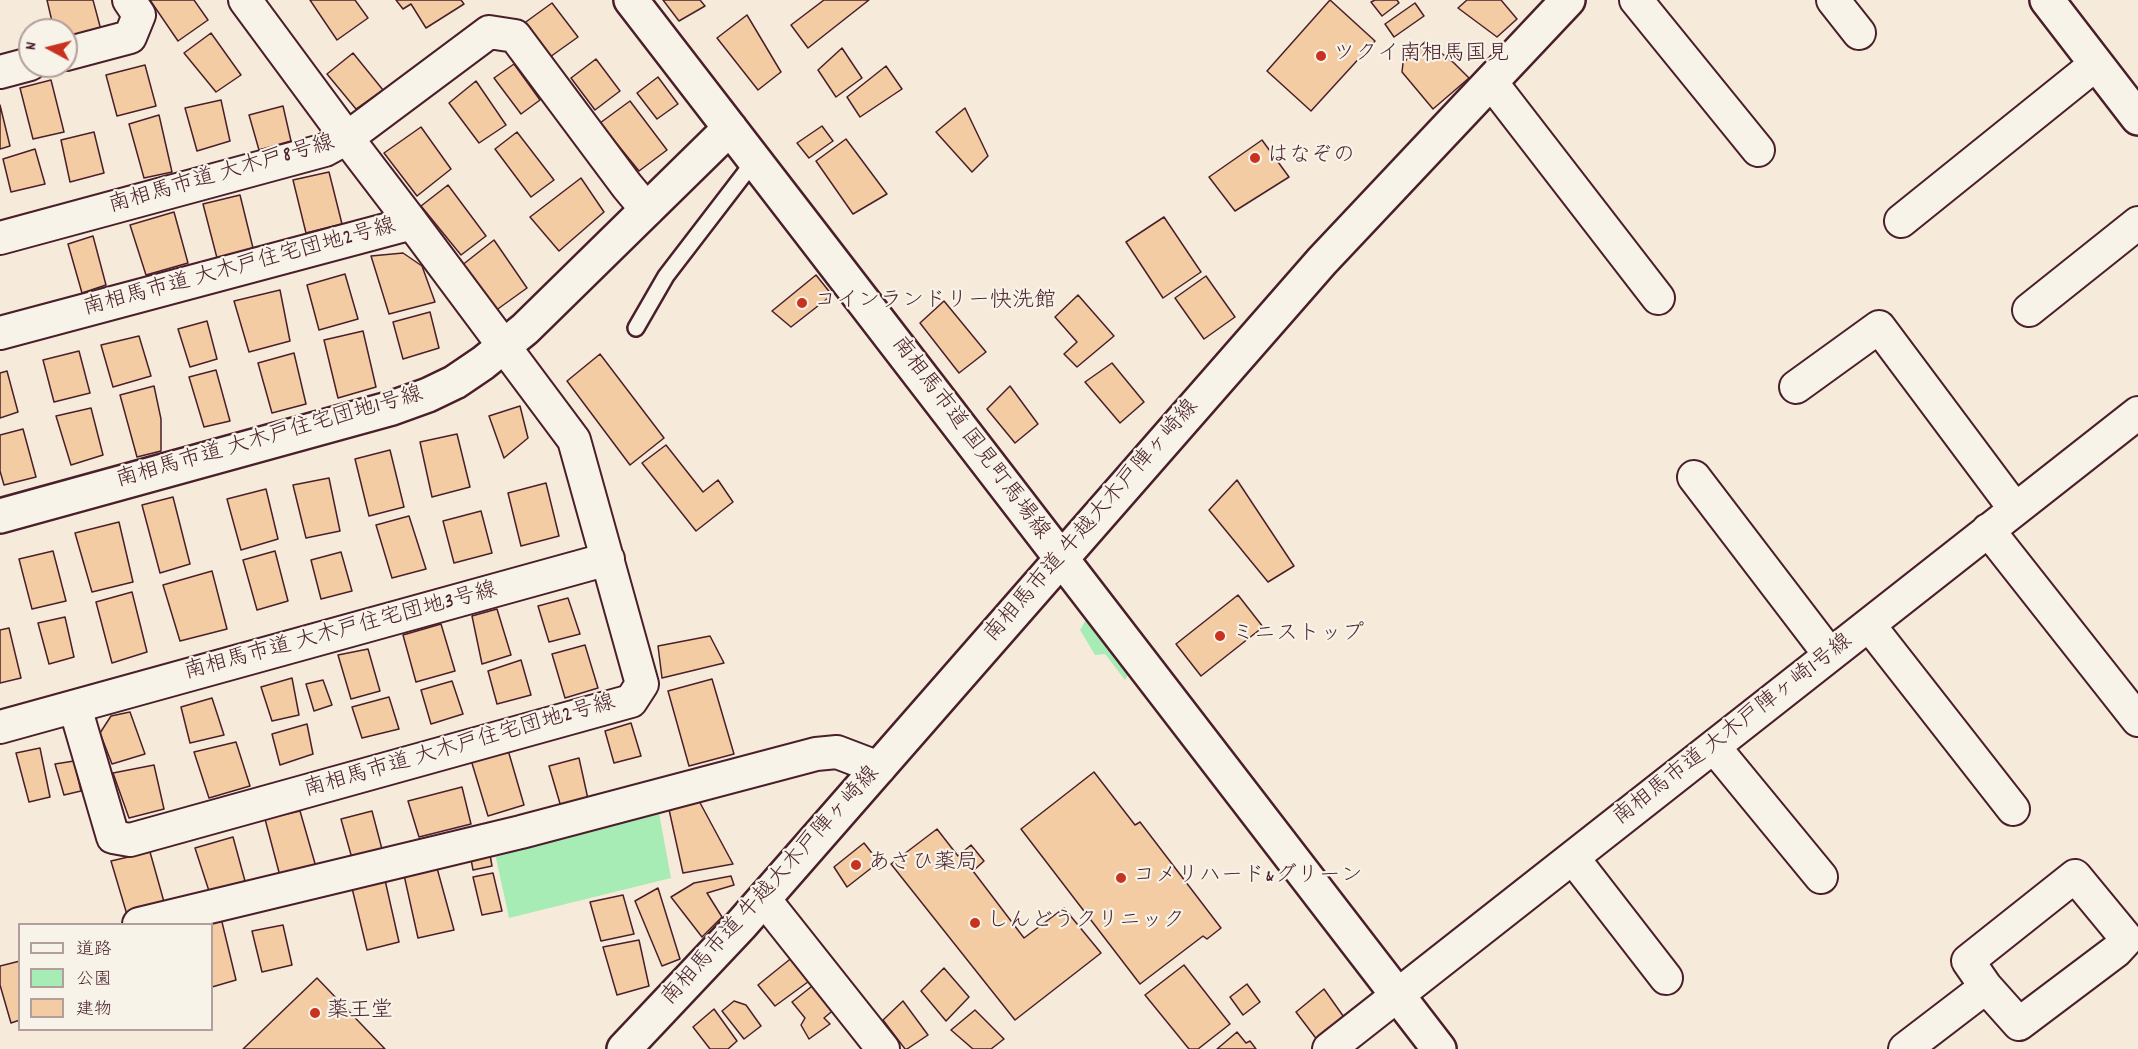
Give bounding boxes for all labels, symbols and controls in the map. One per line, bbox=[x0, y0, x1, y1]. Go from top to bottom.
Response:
north arrow bbox=[18, 18, 78, 78]
text: N bbox=[20, 41, 44, 51]
place label: ツクイ南相馬国見 bbox=[1333, 43, 1509, 69]
marker: ツクイ南相馬国見 bbox=[1314, 49, 1328, 63]
street label: 南相馬市道 大木戸8号線 bbox=[106, 131, 338, 221]
place label: はなぞの bbox=[1267, 145, 1355, 171]
marker: はなぞの bbox=[1248, 151, 1262, 165]
street label: 南相馬市道 大木戸住宅団地2号線 bbox=[81, 214, 399, 324]
place label: コインランドリー快洗館 bbox=[814, 290, 1056, 316]
marker: コインランドリー快洗館 bbox=[795, 296, 809, 310]
street label: 南相馬市道 国見町馬場線 bbox=[884, 332, 1054, 546]
street label: 南相馬市道 大木戸住宅団地1号線 bbox=[114, 383, 426, 495]
street label: 南相馬市道 牛越大木戸陣ヶ崎線 bbox=[980, 395, 1206, 649]
street label: 南相馬市道 大木戸住宅団地3号線 bbox=[182, 578, 500, 688]
place label: ミニストップ bbox=[1232, 623, 1364, 649]
marker: ミニストップ bbox=[1213, 629, 1227, 643]
street label: 南相馬市道 大木戸陣ヶ崎1号線 bbox=[1609, 630, 1859, 832]
street label: 南相馬市道 大木戸住宅団地2号線 bbox=[301, 691, 619, 805]
street label: 南相馬市道 牛越大木戸陣ヶ崎線 bbox=[657, 762, 887, 1012]
place label: あさひ薬局 bbox=[868, 852, 978, 878]
marker: あさひ薬局 bbox=[849, 858, 863, 872]
place label: コメリハード&グリーン bbox=[1133, 865, 1363, 891]
marker: コメリハード&グリーン bbox=[1114, 871, 1128, 885]
place label: しんどうクリニック bbox=[987, 910, 1185, 936]
marker: しんどうクリニック bbox=[968, 916, 982, 930]
legend bbox=[18, 923, 213, 1031]
text: 道路 bbox=[76, 938, 112, 963]
text: 公園 bbox=[76, 968, 112, 993]
text: 建物 bbox=[76, 998, 112, 1023]
place label: 薬王堂 bbox=[327, 1000, 393, 1026]
marker: 薬王堂 bbox=[308, 1006, 322, 1020]

